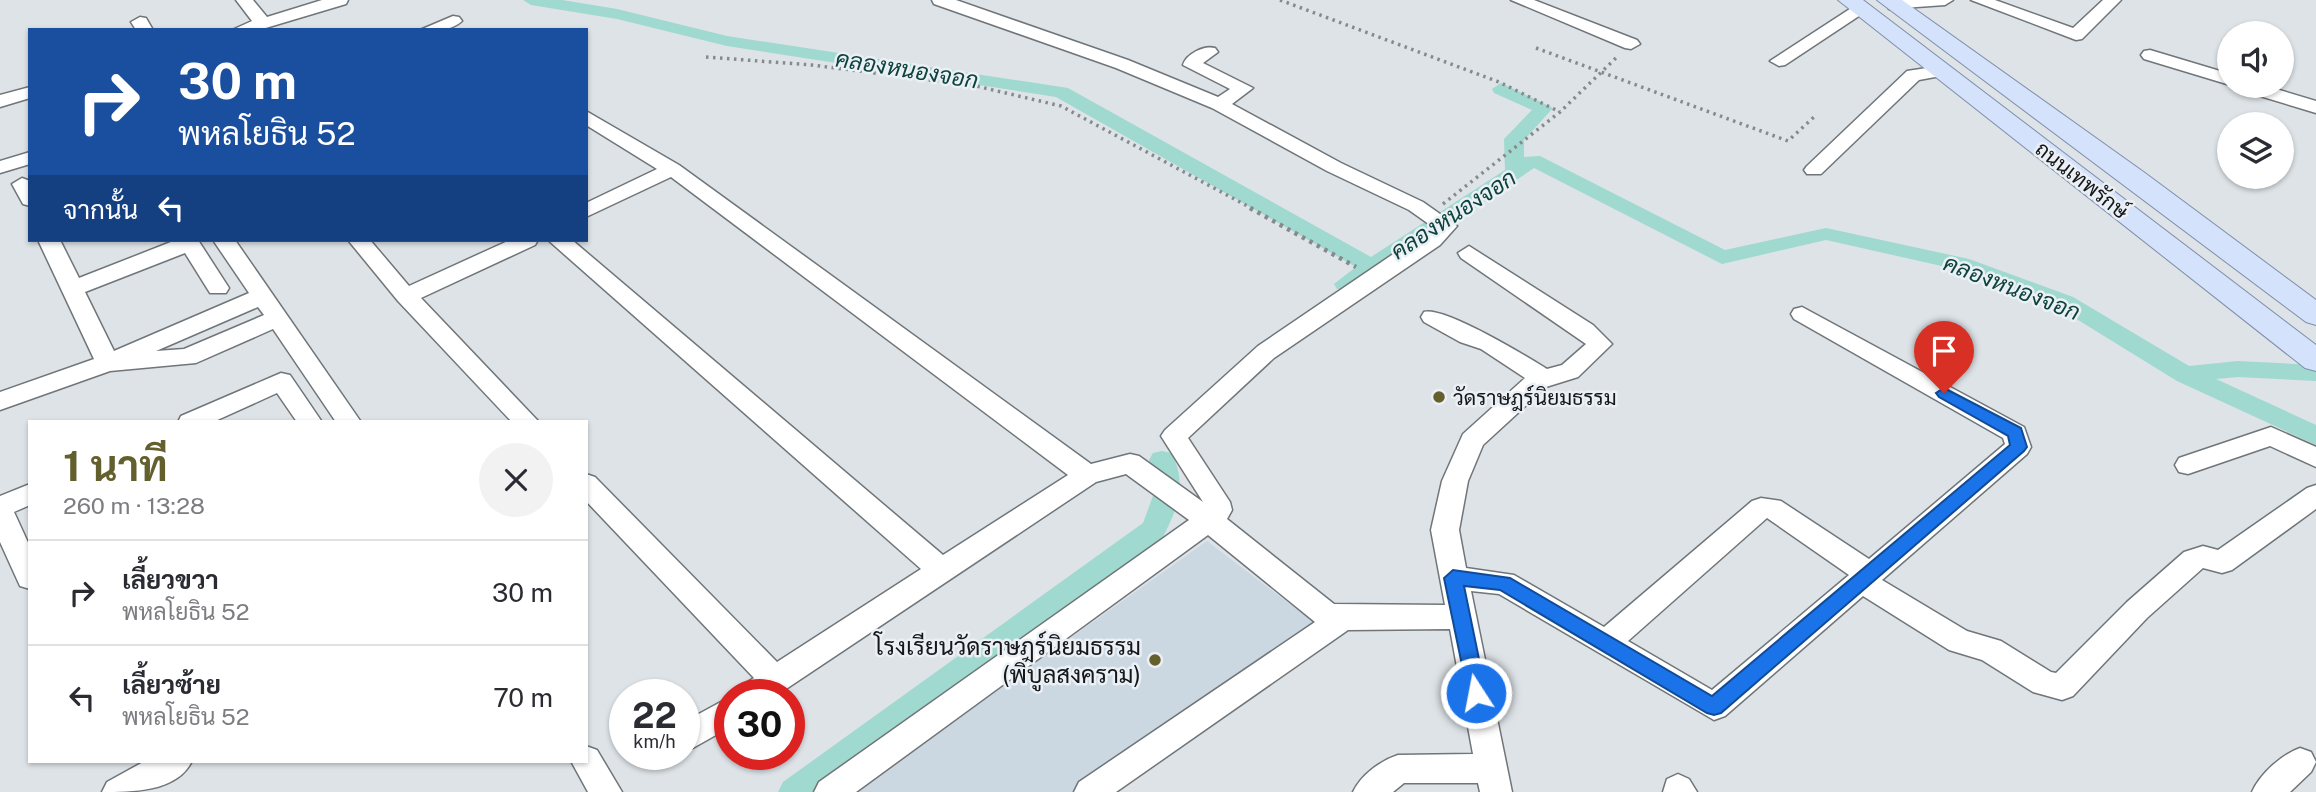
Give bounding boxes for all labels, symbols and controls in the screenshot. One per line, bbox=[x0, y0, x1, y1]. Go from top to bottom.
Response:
map controls bbox=[2217, 21, 2294, 189]
button: sound bbox=[2217, 21, 2294, 98]
water label: คลองหนองจอก bbox=[834, 44, 980, 94]
text: 30 m bbox=[178, 52, 297, 110]
icon: right bbox=[63, 56, 154, 147]
button: layers bbox=[2217, 112, 2294, 189]
text: พหลโยธิน 52 bbox=[178, 115, 355, 152]
street label: ถนนเทพรักษ์ bbox=[2031, 135, 2135, 224]
water label: คลองหนองจอก bbox=[1385, 163, 1521, 265]
icon: left bbox=[152, 189, 190, 227]
text: จากนั้น bbox=[63, 194, 138, 225]
water label: คลองหนองจอก bbox=[1940, 249, 2084, 325]
pin bbox=[1914, 321, 1974, 393]
icon: arrive bbox=[1925, 332, 1963, 370]
place label: วัดราษฎร์นิยมธรรม bbox=[1453, 384, 1617, 412]
marker: วัดราษฎร์นิยมธรรม bbox=[1431, 389, 1447, 405]
text: 1 นาที bbox=[63, 441, 168, 490]
button: close bbox=[479, 443, 553, 517]
text: 260 m · 13:28 bbox=[63, 492, 205, 519]
text: เลี้ยวขวา bbox=[122, 564, 219, 595]
icon: right bbox=[63, 574, 101, 612]
text: 30 m bbox=[492, 577, 553, 608]
text: พหลโยธิน 52 bbox=[122, 598, 250, 625]
place label: โรงเรียนวัดราษฎร์นิยมธรรม (พิบูลสงคราม) bbox=[872, 631, 1141, 692]
marker: โรงเรียนวัดราษฎร์นิยมธรรม (พิบูลสงคราม) bbox=[1147, 652, 1163, 668]
position arrow bbox=[1439, 656, 1513, 730]
text: เลี้ยวซ้าย bbox=[122, 669, 221, 700]
icon: left bbox=[63, 679, 101, 717]
speed limit sign: 30 bbox=[714, 679, 805, 770]
text: 70 m bbox=[493, 682, 553, 713]
text: 22 bbox=[632, 695, 677, 736]
text: พหลโยธิน 52 bbox=[122, 703, 250, 730]
text: km/h bbox=[633, 731, 676, 752]

